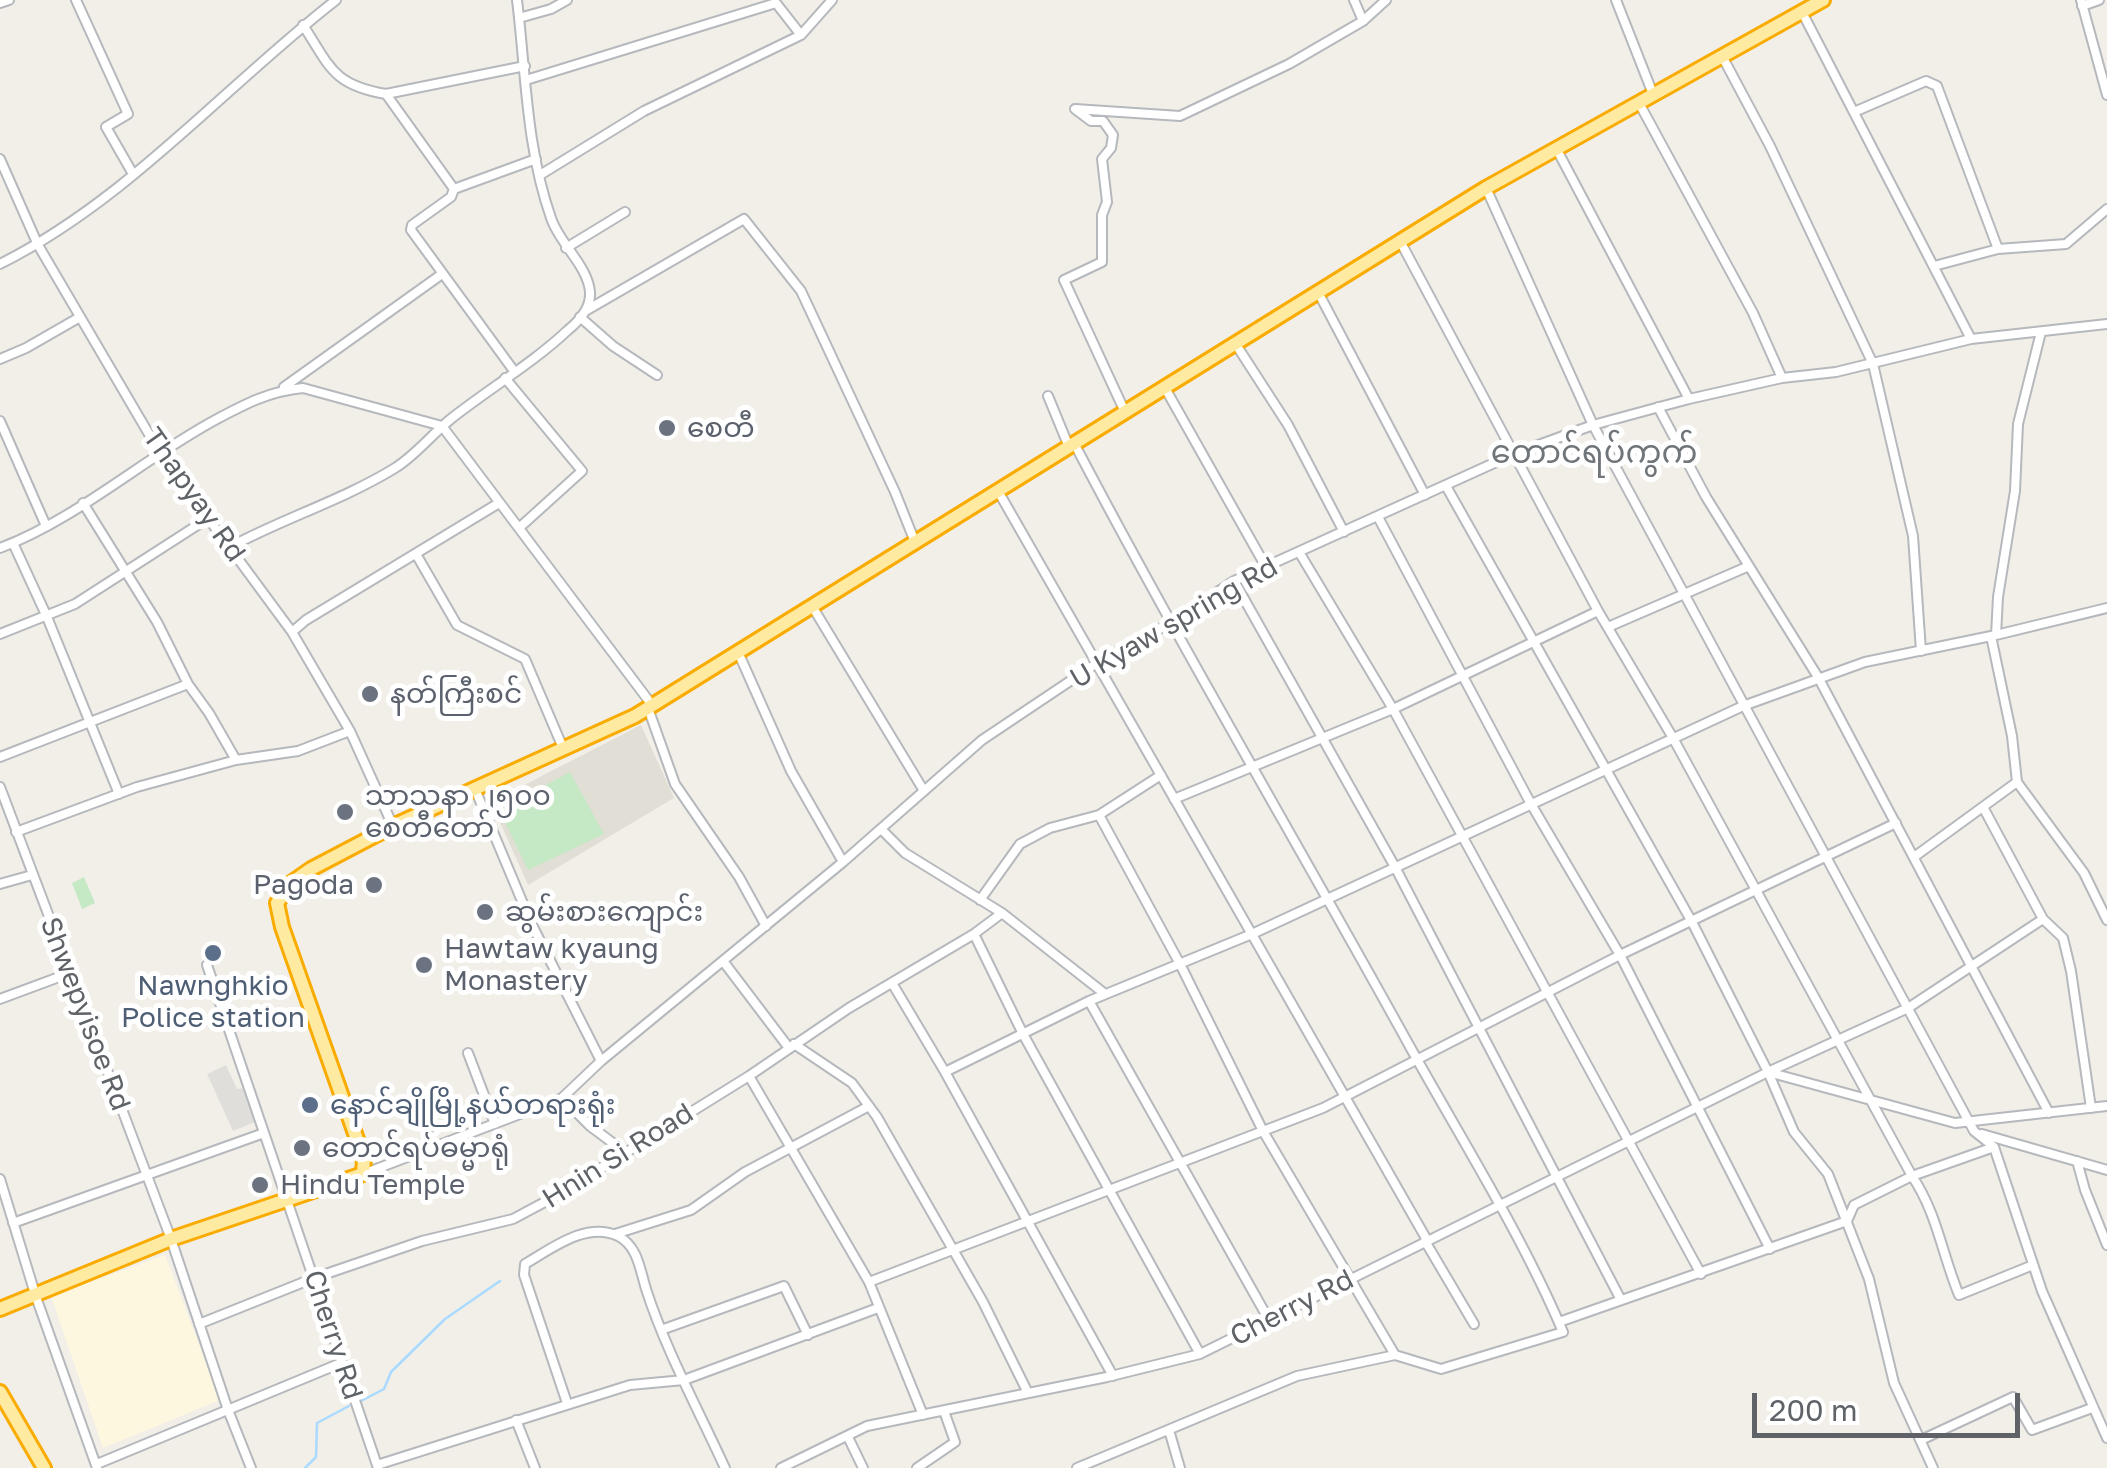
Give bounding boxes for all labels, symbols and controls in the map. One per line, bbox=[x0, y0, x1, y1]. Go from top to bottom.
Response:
place label: စေတီ bbox=[687, 411, 755, 445]
marker: စေတီ bbox=[656, 417, 678, 439]
street label: Thapyay Rd bbox=[136, 422, 252, 568]
district label: တောင်ရပ်ကွက် bbox=[1491, 434, 1697, 472]
street label: U Kyaw spring Rd bbox=[1064, 550, 1284, 696]
place label: နတ်ကြီးစင် bbox=[390, 677, 522, 711]
marker: နတ်ကြီးစင် bbox=[359, 683, 381, 705]
place label: သာသနာ ၂၅၀၀ စေတီတော် bbox=[365, 779, 551, 845]
marker: သာသနာ ၂၅၀၀ စေတီတော် bbox=[334, 801, 356, 823]
place label: Pagoda bbox=[253, 868, 354, 902]
marker: Pagoda bbox=[363, 874, 385, 896]
place label: ဆွမ်းစားကျောင်း bbox=[505, 895, 703, 929]
marker: ဆွမ်းစားကျောင်း bbox=[474, 901, 496, 923]
street label: Shwepyisoe Rd bbox=[33, 913, 137, 1115]
place label: Hawtaw kyaung Monastery bbox=[444, 932, 659, 998]
marker: Nawnghkio Police station bbox=[202, 942, 224, 964]
marker: Hawtaw kyaung Monastery bbox=[413, 954, 435, 976]
place label: Nawnghkio Police station bbox=[121, 969, 305, 1035]
place label: နောင်ချိုမြို့နယ်တရားရုံး bbox=[330, 1088, 615, 1122]
marker: နောင်ချိုမြို့နယ်တရားရုံး bbox=[299, 1094, 321, 1116]
street label: Hnin Si Road bbox=[536, 1096, 700, 1216]
place label: တောင်ရပ်ဓမ္မာရုံ bbox=[322, 1131, 509, 1165]
marker: တောင်ရပ်ဓမ္မာရုံ bbox=[291, 1137, 313, 1159]
place label: Hindu Temple bbox=[280, 1168, 465, 1202]
marker: Hindu Temple bbox=[249, 1174, 271, 1196]
street label: Cherry Rd bbox=[1225, 1263, 1359, 1353]
street label: Cherry Rd bbox=[296, 1266, 370, 1404]
scale bar bbox=[1757, 1373, 2024, 1435]
text: 200 m bbox=[1769, 1392, 1858, 1428]

